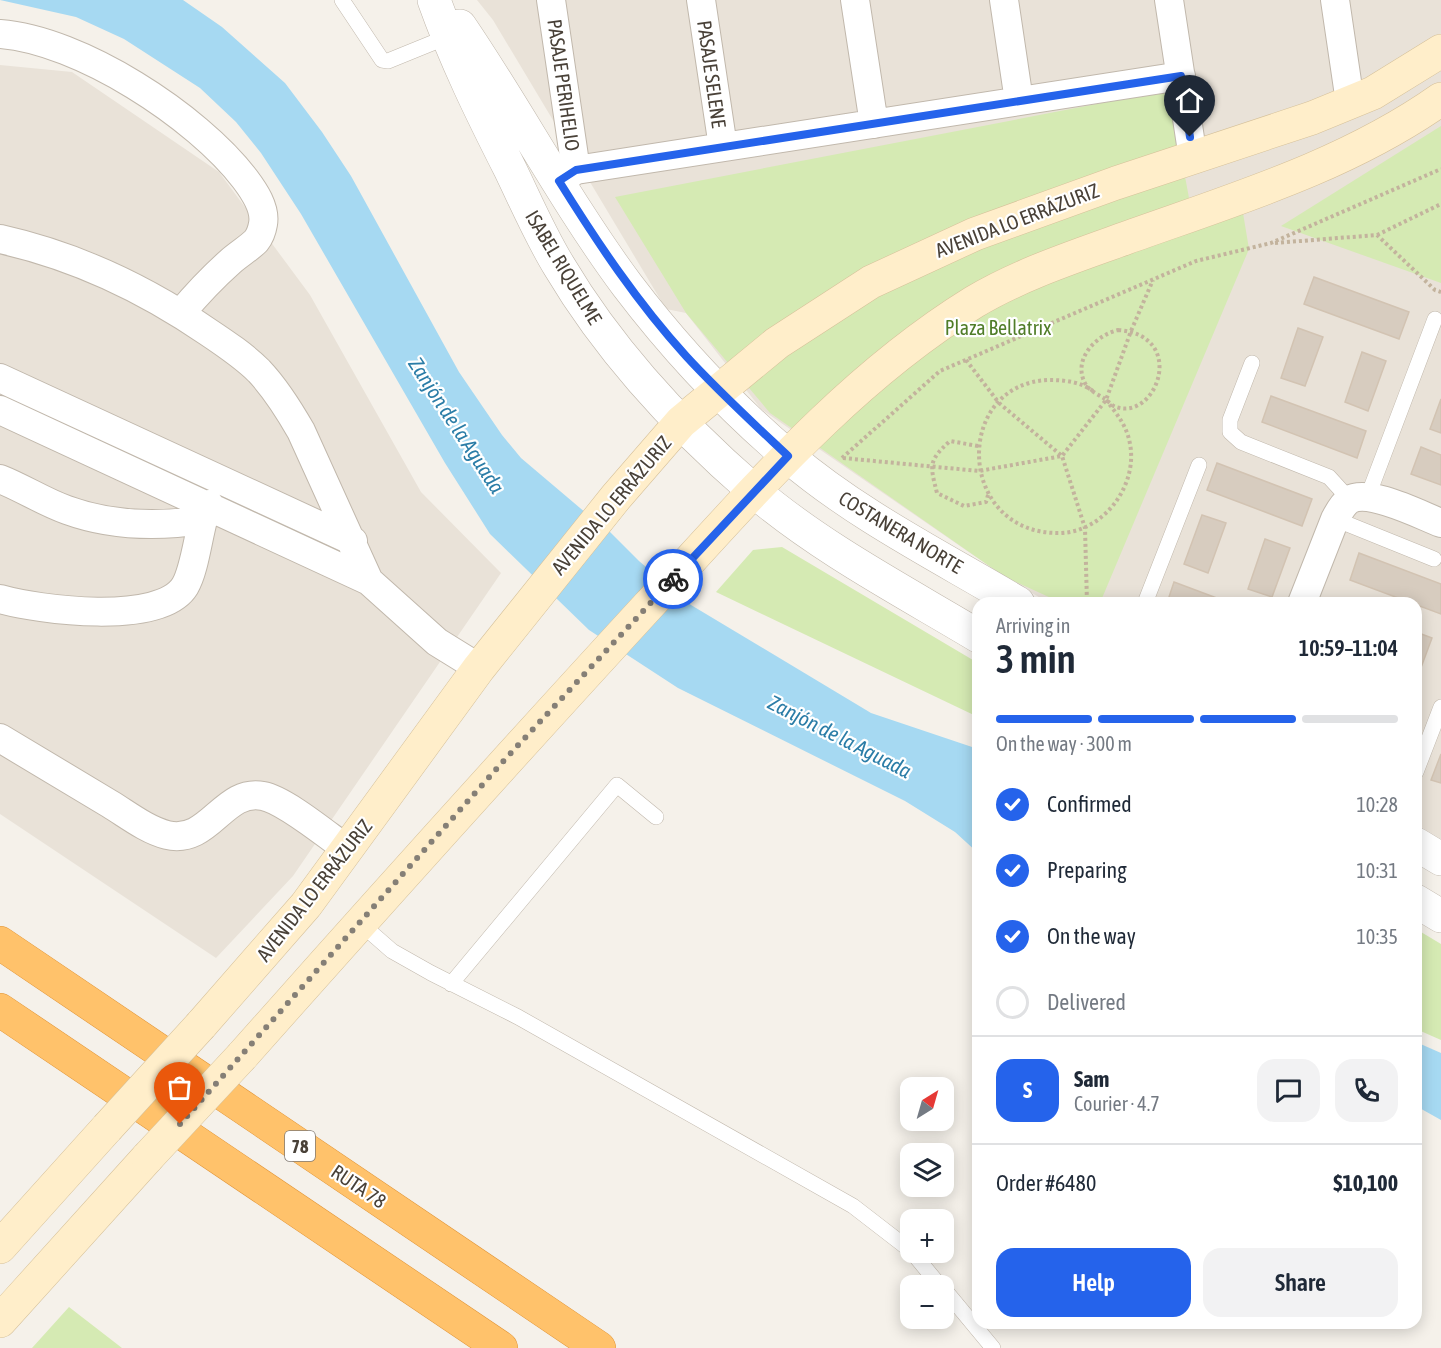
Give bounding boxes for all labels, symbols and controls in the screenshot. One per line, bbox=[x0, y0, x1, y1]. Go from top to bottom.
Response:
street label: PASAJE PERIHELIO bbox=[543, 18, 585, 152]
street label: PASAJE SELENE bbox=[693, 19, 731, 130]
pin bbox=[1164, 75, 1215, 137]
icon: home bbox=[1173, 84, 1206, 117]
street label: AVENIDA LO ERRÁZURIZ bbox=[932, 178, 1102, 262]
street label: ISABEL RIQUELME bbox=[521, 206, 607, 328]
park label: Plaza Bellatrix bbox=[945, 316, 1051, 339]
water label: Zanjón de la Aguada bbox=[404, 353, 510, 498]
street label: AVENIDA LO ERRÁZURIZ bbox=[546, 431, 676, 579]
street label: COSTANERA NORTE bbox=[835, 486, 967, 578]
courier bbox=[643, 549, 703, 609]
icon: bike bbox=[657, 563, 690, 596]
text: Arriving in bbox=[996, 614, 1070, 637]
text: 10:59–11:04 bbox=[1299, 635, 1398, 661]
text: 3 min bbox=[996, 637, 1076, 681]
water label: Zanjón de la Aguada bbox=[765, 690, 916, 782]
text: On the way · 300 m bbox=[996, 732, 1132, 755]
icon: check bbox=[996, 788, 1029, 821]
text: Confirmed bbox=[1047, 791, 1132, 817]
text: 10:28 bbox=[1356, 793, 1398, 816]
street label: AVENIDA LO ERRÁZURIZ bbox=[252, 815, 376, 965]
icon: check bbox=[996, 854, 1029, 887]
text: Preparing bbox=[1047, 857, 1127, 883]
text: 10:31 bbox=[1356, 859, 1398, 882]
icon: check bbox=[996, 920, 1029, 953]
text: On the way bbox=[1047, 923, 1136, 949]
text: 10:35 bbox=[1356, 925, 1398, 948]
text: Delivered bbox=[1047, 989, 1126, 1015]
button: chat bbox=[1257, 1059, 1320, 1122]
button: phone bbox=[1335, 1059, 1398, 1122]
pin bbox=[154, 1062, 205, 1124]
text: Sam bbox=[1074, 1066, 1109, 1092]
icon: bag bbox=[163, 1071, 196, 1104]
north arrow bbox=[900, 1077, 954, 1131]
map controls bbox=[900, 1077, 954, 1329]
text: S bbox=[1023, 1077, 1032, 1103]
text: Courier · 4.7 bbox=[1074, 1092, 1160, 1115]
road number: 78 bbox=[285, 1131, 315, 1161]
button: layers bbox=[900, 1143, 954, 1197]
street label: RUTA 78 bbox=[327, 1159, 391, 1213]
text: Order #6480 bbox=[996, 1170, 1096, 1196]
text: $10,100 bbox=[1333, 1170, 1398, 1196]
button: + bbox=[900, 1209, 954, 1263]
button: Help bbox=[996, 1248, 1191, 1317]
button: Share bbox=[1203, 1248, 1398, 1317]
button: − bbox=[900, 1275, 954, 1329]

